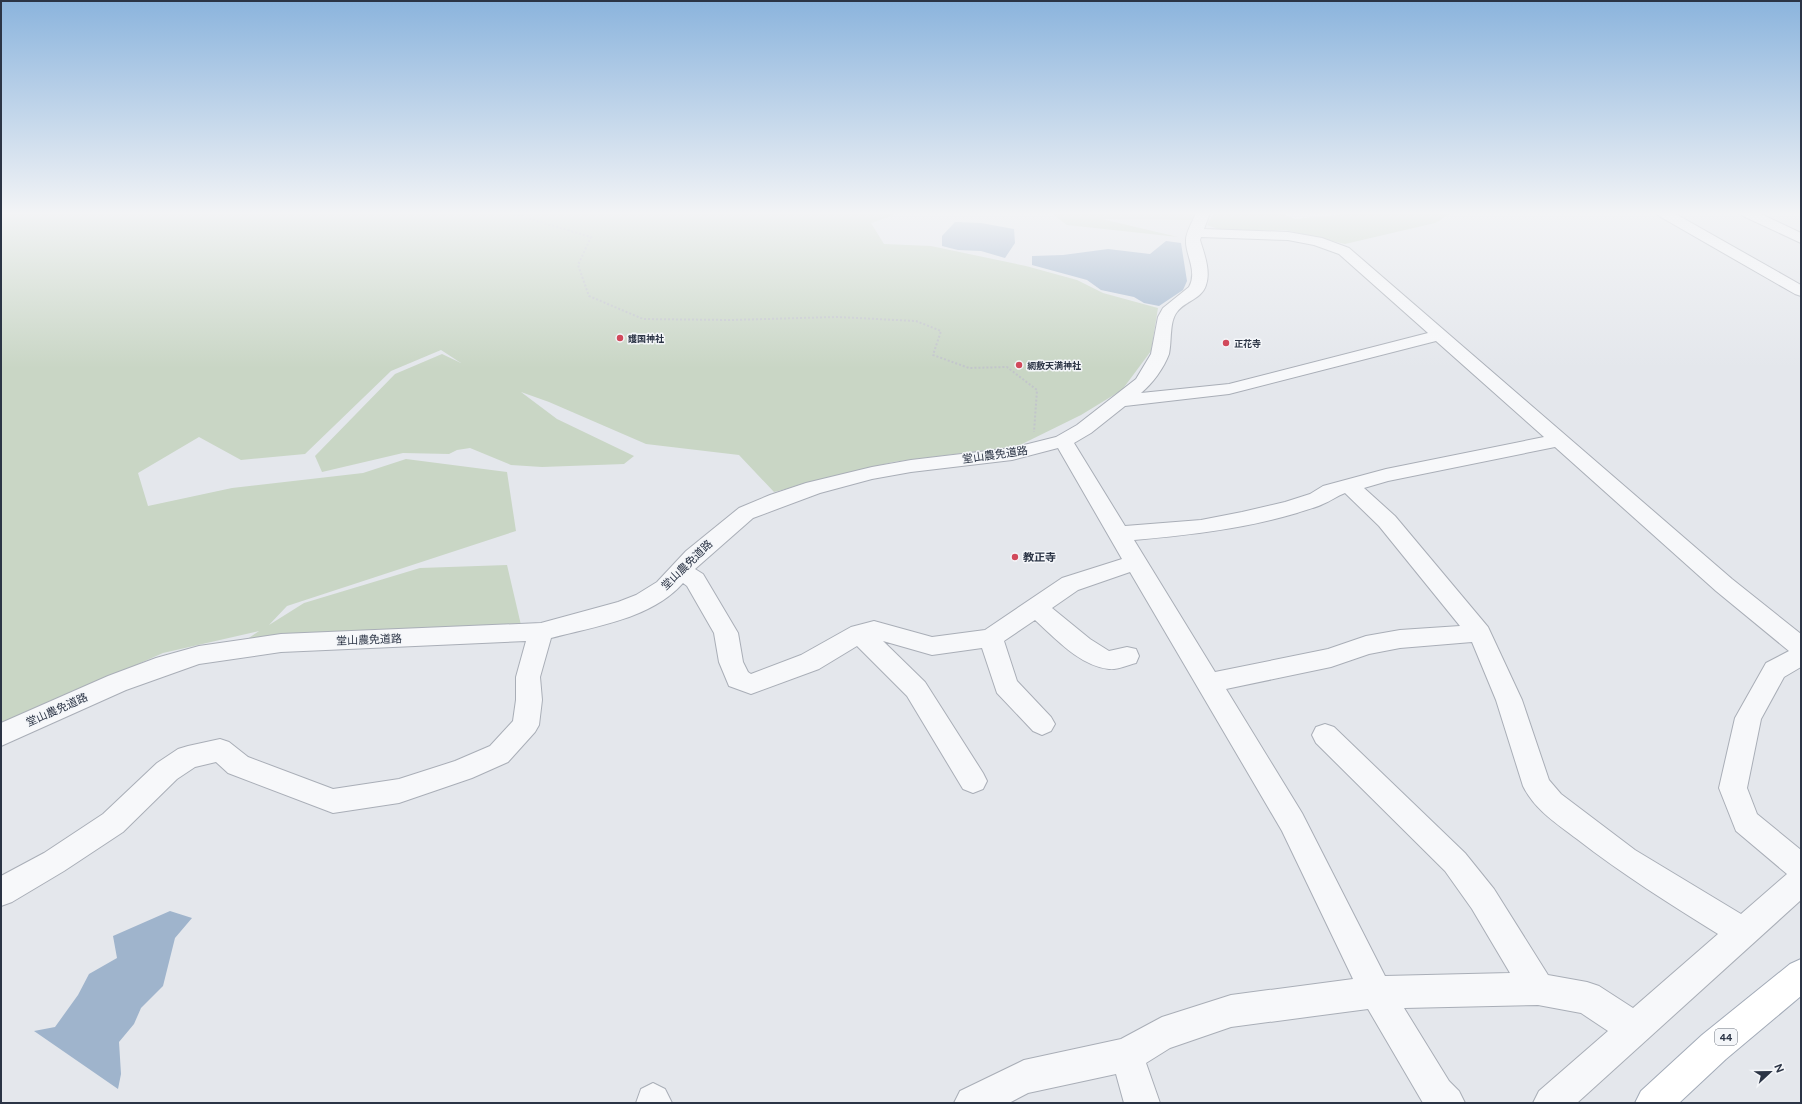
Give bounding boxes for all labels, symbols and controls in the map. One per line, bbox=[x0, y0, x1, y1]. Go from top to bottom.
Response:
marker: 護国神社 bbox=[615, 333, 625, 343]
place label: 護国神社 bbox=[628, 333, 664, 344]
marker: 正花寺 bbox=[1221, 338, 1231, 348]
place label: 正花寺 bbox=[1234, 338, 1261, 349]
marker: 網敷天満神社 bbox=[1014, 360, 1024, 370]
place label: 網敷天満神社 bbox=[1027, 360, 1081, 371]
street label: 堂山農免道路 bbox=[961, 444, 1029, 466]
street label: 堂山農免道路 bbox=[659, 537, 715, 593]
place label: 教正寺 bbox=[1023, 551, 1056, 564]
marker: 教正寺 bbox=[1010, 552, 1020, 562]
street label: 堂山農免道路 bbox=[336, 632, 402, 648]
street label: 堂山農免道路 bbox=[24, 691, 90, 729]
road number: 44 bbox=[1715, 1029, 1737, 1045]
north arrow bbox=[1750, 1052, 1790, 1092]
text: N bbox=[1771, 1062, 1786, 1075]

